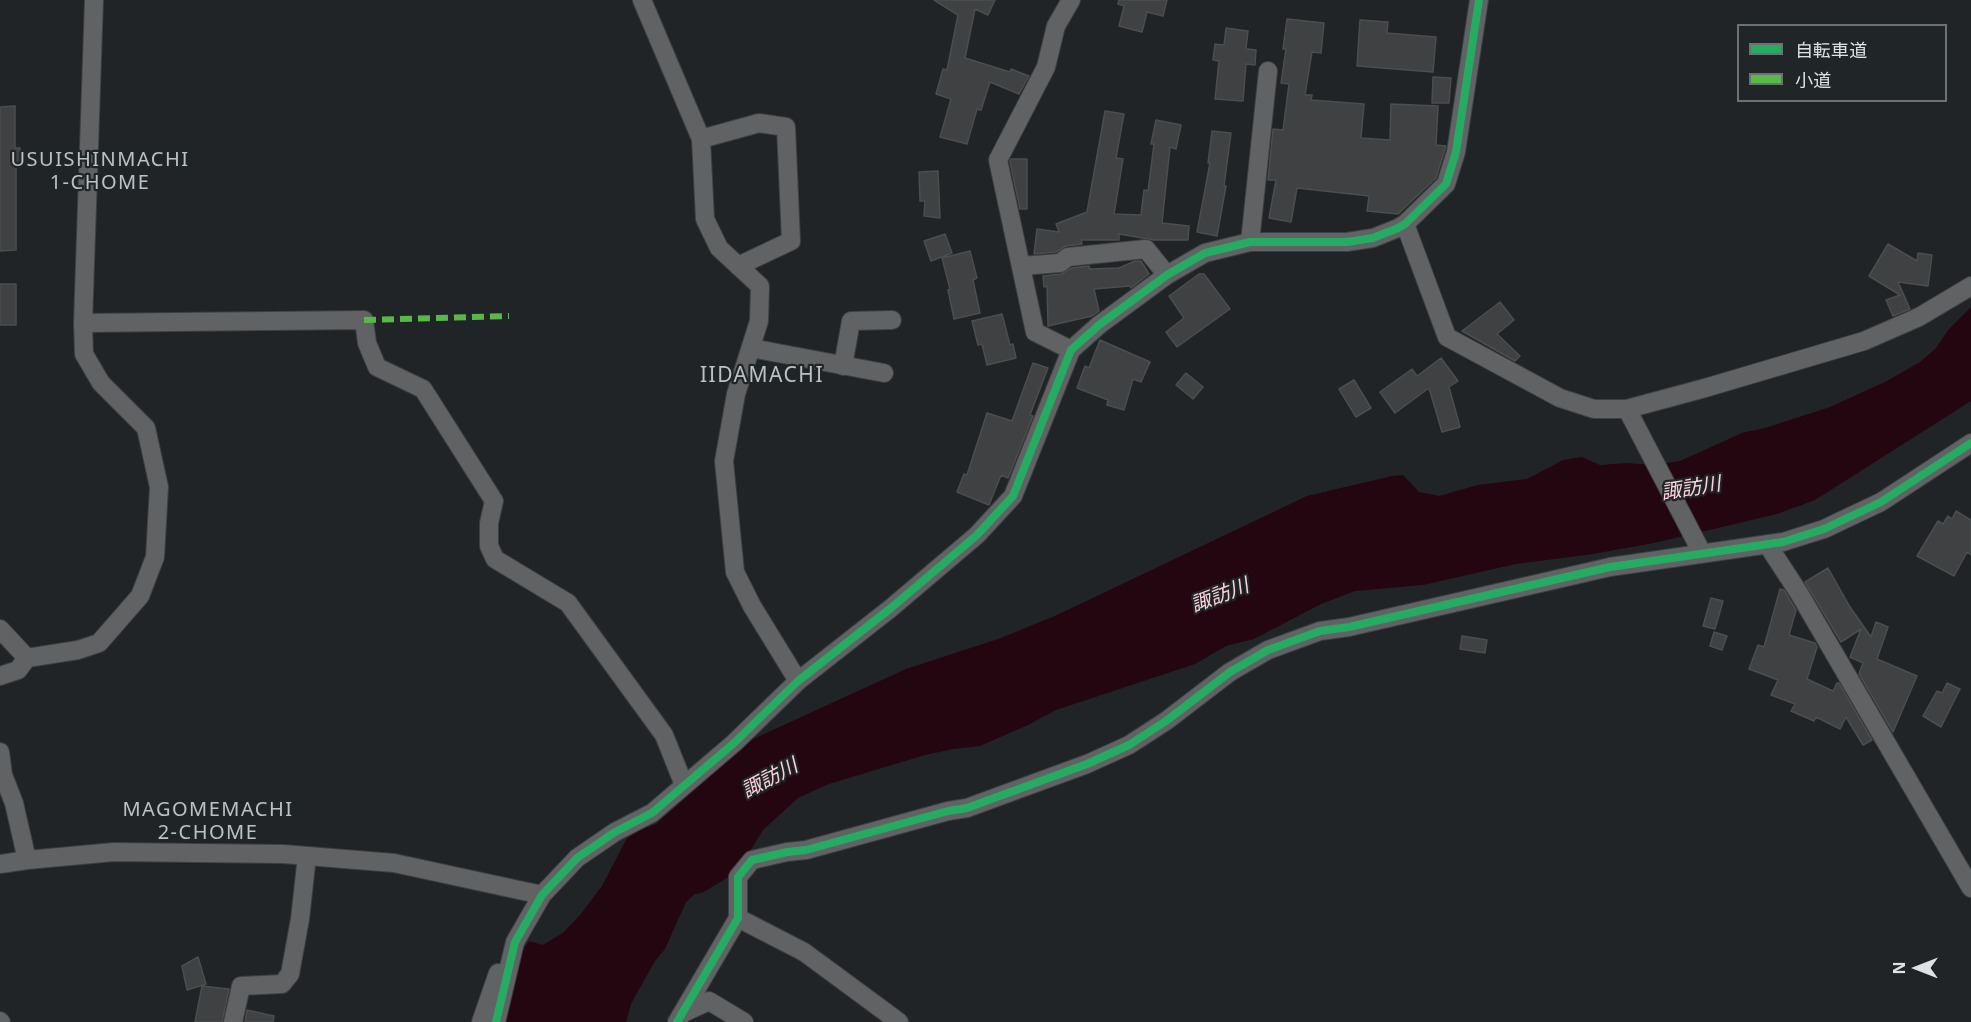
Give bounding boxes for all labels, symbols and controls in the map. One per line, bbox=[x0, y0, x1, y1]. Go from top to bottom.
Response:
legend bbox=[1737, 24, 1947, 102]
text: 自転車道 bbox=[1795, 38, 1867, 62]
text: 小道 bbox=[1795, 68, 1831, 92]
district label: USUISHINMACHI 1-CHOME bbox=[10, 148, 190, 195]
district label: IIDAMACHI bbox=[700, 363, 824, 389]
water label: 諏訪川 bbox=[1659, 472, 1723, 506]
water label: 諏訪川 bbox=[1188, 574, 1252, 618]
water label: 諏訪川 bbox=[738, 754, 802, 804]
district label: MAGOMEMACHI 2-CHOME bbox=[122, 798, 294, 845]
north arrow bbox=[1887, 938, 1947, 998]
text: N bbox=[1888, 962, 1910, 975]

